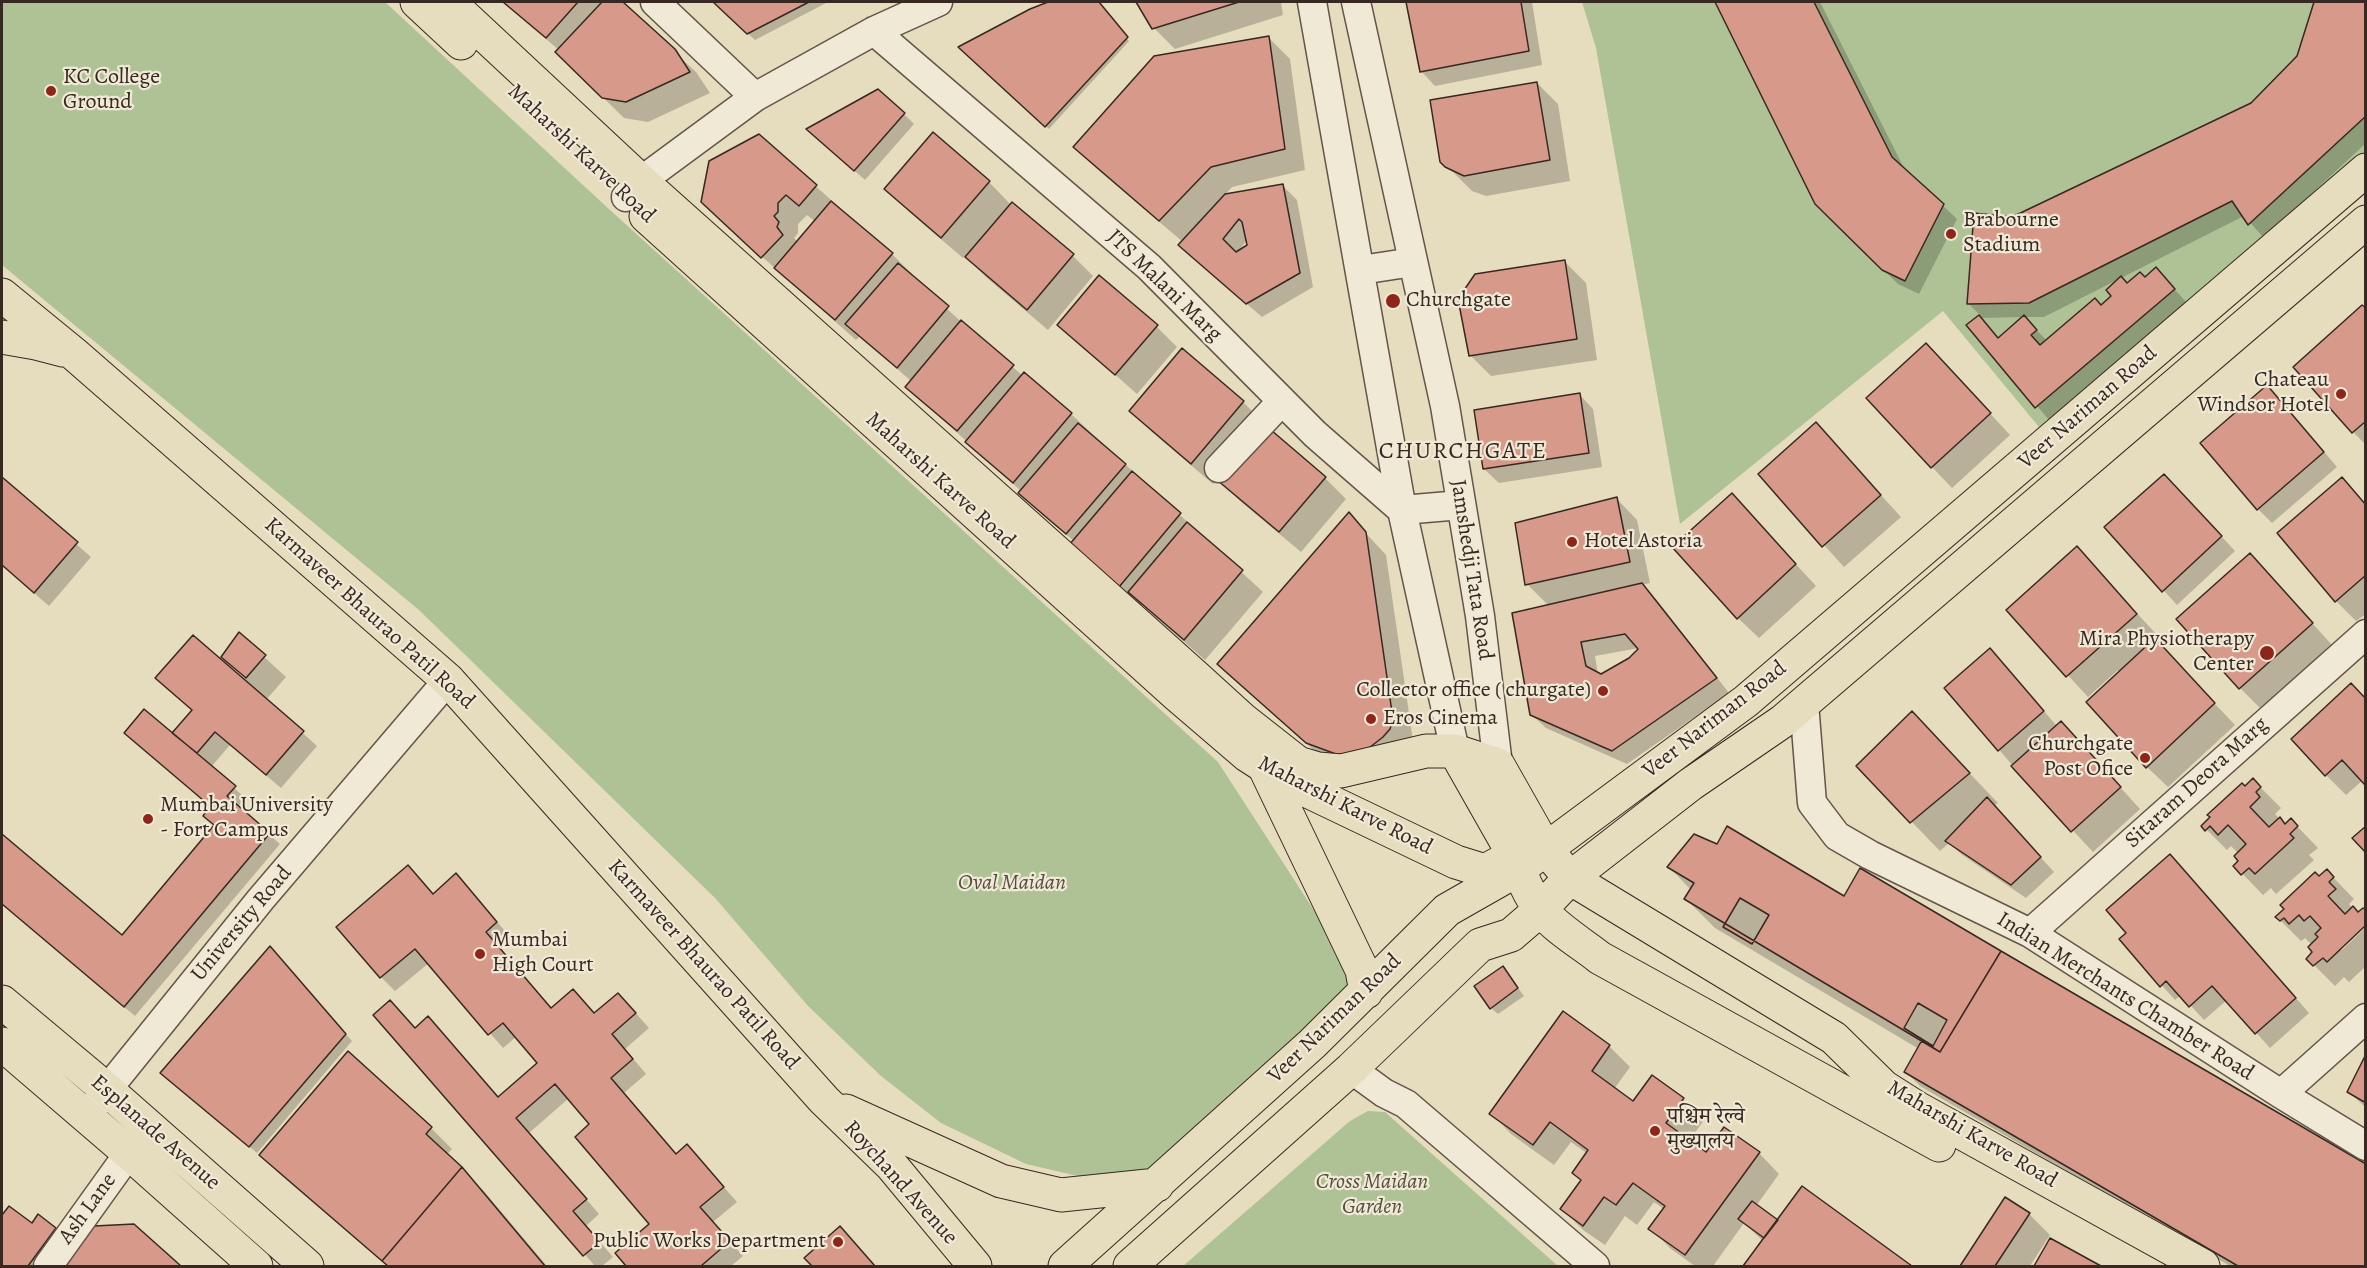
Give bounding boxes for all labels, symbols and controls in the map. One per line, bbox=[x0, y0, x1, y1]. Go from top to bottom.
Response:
place label: KC College Ground bbox=[63, 65, 160, 116]
street label: Maharshi Karve Road bbox=[502, 79, 660, 229]
marker: KC College Ground bbox=[44, 84, 58, 98]
place label: Brabourne Stadium bbox=[1963, 208, 2059, 260]
street label: JTS Malani Marg bbox=[1101, 224, 1227, 348]
marker: Brabourne Stadium bbox=[1944, 227, 1958, 241]
place label: Churchgate bbox=[1406, 288, 1511, 314]
marker: Churchgate bbox=[1384, 292, 1402, 310]
street label: Veer Nariman Road bbox=[2013, 341, 2163, 475]
place label: Chateau Windsor Hotel bbox=[2197, 368, 2329, 420]
marker: Chateau Windsor Hotel bbox=[2334, 387, 2348, 401]
street label: Maharshi Karve Road bbox=[860, 407, 1020, 555]
district label: CHURCHGATE bbox=[1379, 438, 1547, 466]
street label: Jamshedji Tata Road bbox=[1444, 478, 1498, 662]
street label: Karmaveer Bhaurao Patil Road bbox=[258, 512, 480, 716]
place label: Hotel Astoria bbox=[1584, 529, 1703, 555]
marker: Hotel Astoria bbox=[1565, 535, 1579, 549]
place label: Mira Physiotherapy Center bbox=[2079, 627, 2254, 678]
marker: Mira Physiotherapy Center bbox=[2258, 644, 2276, 662]
street label: Veer Nariman Road bbox=[1638, 656, 1792, 784]
place label: Collector office ( churgate) bbox=[1356, 678, 1591, 704]
marker: Collector office ( churgate) bbox=[1596, 684, 1610, 698]
place label: Eros Cinema bbox=[1383, 706, 1498, 732]
marker: Eros Cinema bbox=[1364, 712, 1378, 726]
street label: Sitaram Deora Marg bbox=[2120, 712, 2274, 854]
place label: Churchgate Post Ofice bbox=[2028, 732, 2133, 784]
street label: Maharshi Karve Road bbox=[1253, 751, 1437, 861]
marker: Churchgate Post Ofice bbox=[2138, 751, 2152, 765]
place label: Mumbai University - Fort Campus bbox=[160, 793, 333, 844]
marker: Mumbai University - Fort Campus bbox=[141, 812, 155, 826]
street label: Karmaveer Bhaurao Patil Road bbox=[601, 854, 805, 1076]
street label: University Road bbox=[186, 861, 298, 987]
park label: Oval Maidan bbox=[958, 871, 1066, 897]
street label: Indian Merchants Chamber Road bbox=[1992, 907, 2258, 1087]
place label: Mumbai High Court bbox=[492, 928, 594, 980]
marker: Mumbai High Court bbox=[473, 947, 487, 961]
street label: Veer Nariman Road bbox=[1263, 949, 1407, 1089]
street label: Esplanade Avenue bbox=[85, 1070, 225, 1196]
street label: Maharshi Karve Road bbox=[1882, 1075, 2062, 1195]
place label: पश्चिम रेल्वे मुख्यालय bbox=[1667, 1105, 1745, 1156]
street label: Roychand Avenue bbox=[837, 1115, 963, 1251]
marker: पश्चिम रेल्वे मुख्यालय bbox=[1648, 1124, 1662, 1138]
street label: Ash Lane bbox=[53, 1168, 123, 1250]
park label: Cross Maidan Garden bbox=[1316, 1170, 1428, 1222]
place label: Public Works Department bbox=[593, 1229, 826, 1255]
marker: Public Works Department bbox=[831, 1235, 845, 1249]

